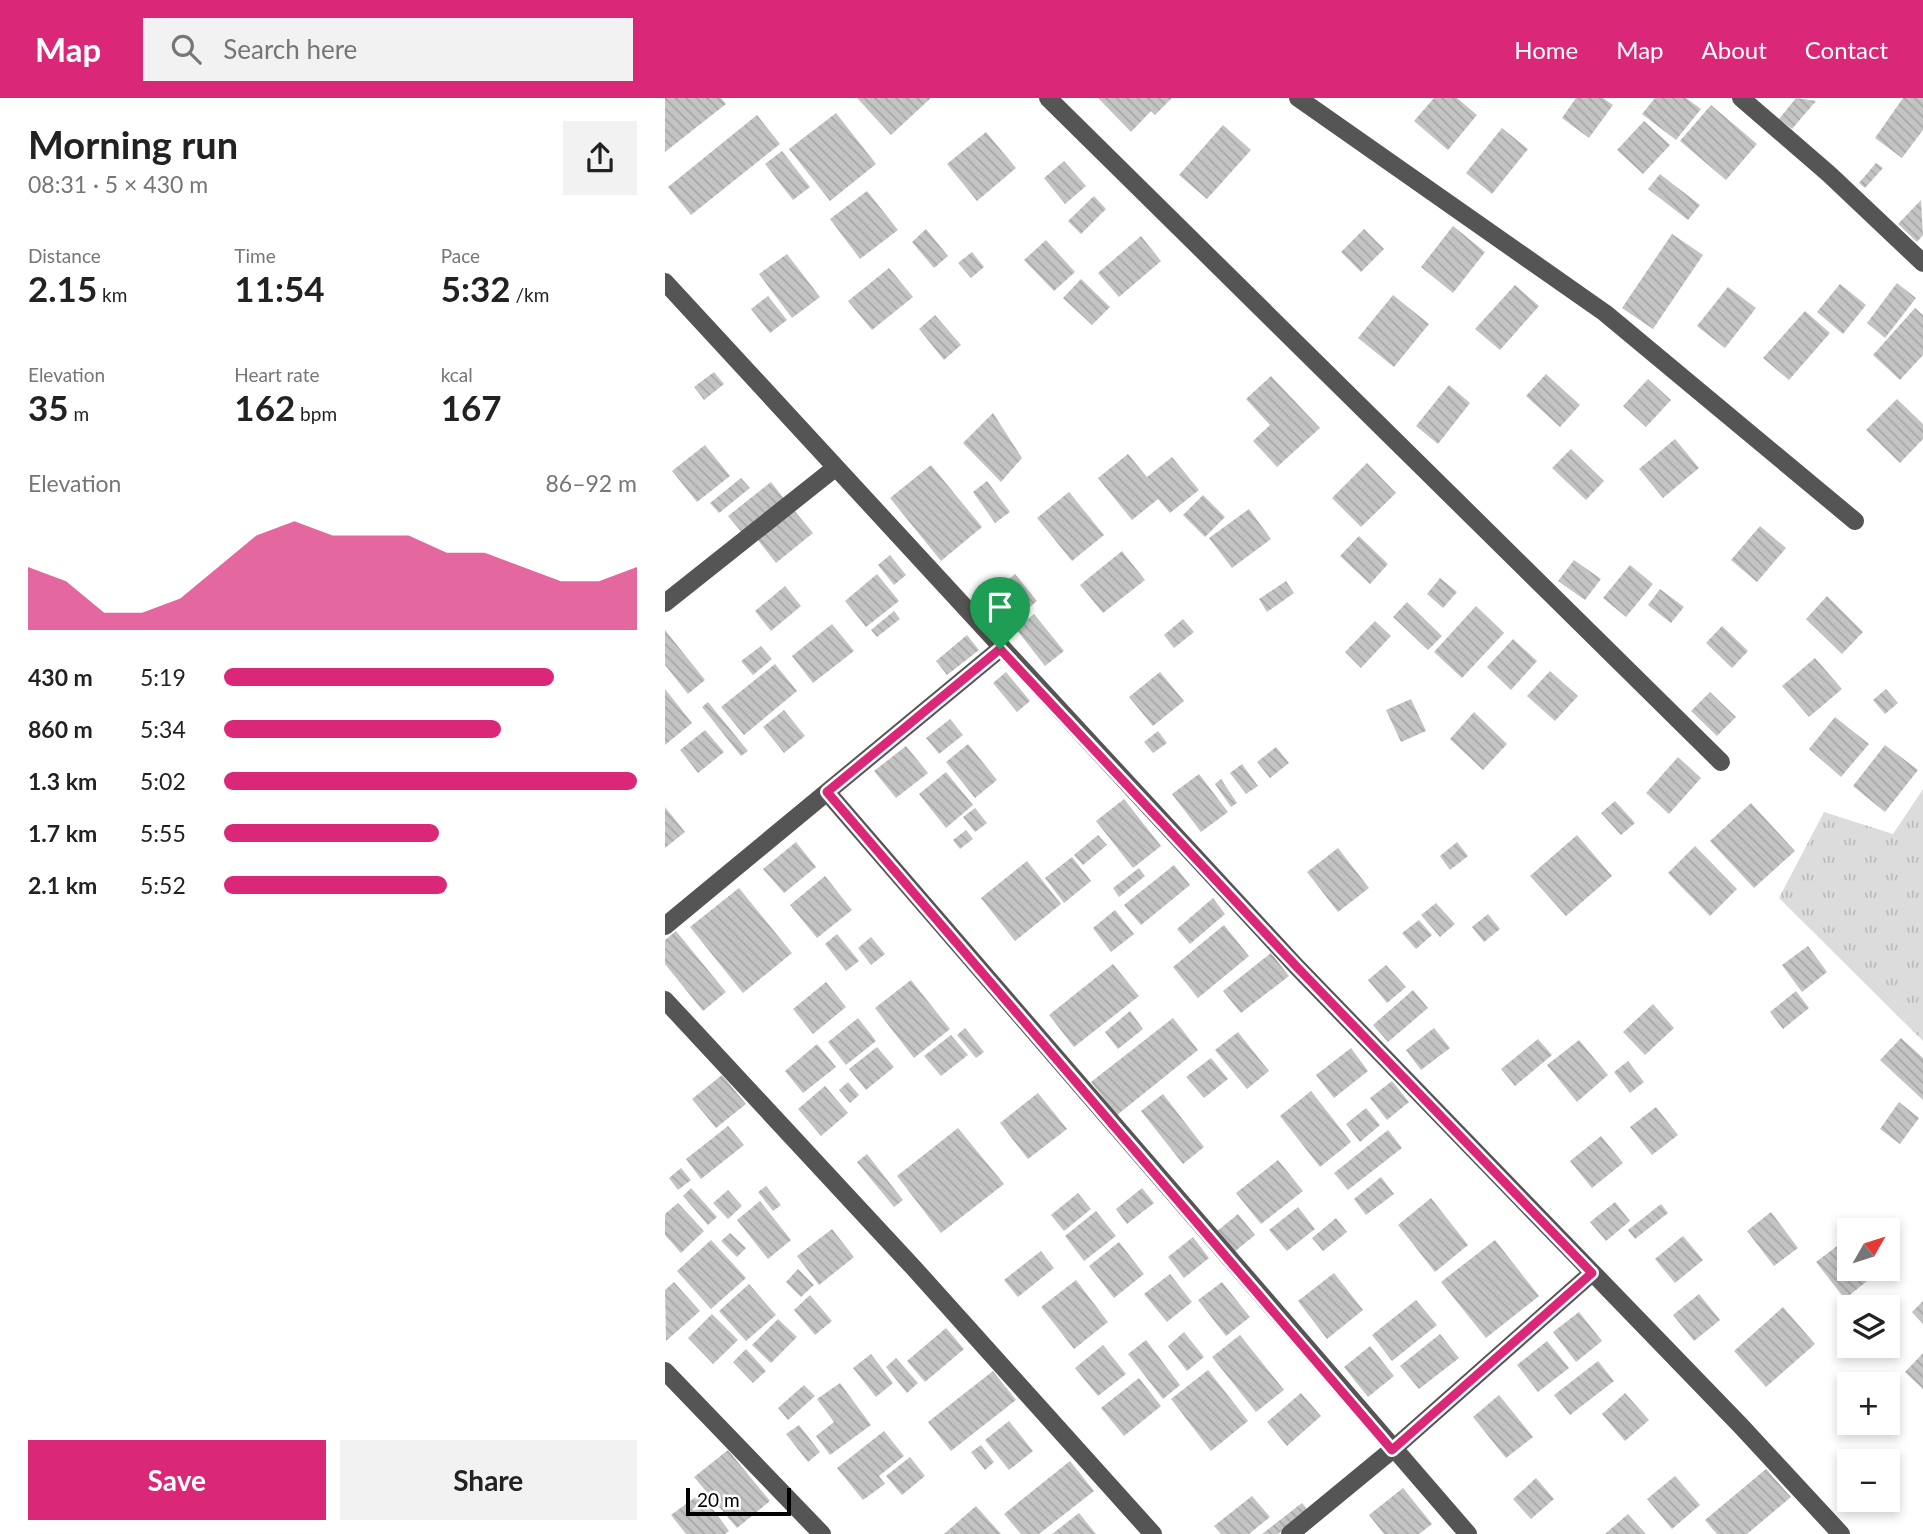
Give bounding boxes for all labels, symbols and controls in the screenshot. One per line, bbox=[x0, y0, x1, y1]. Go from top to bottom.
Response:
search box bbox=[143, 18, 633, 81]
text: Map bbox=[35, 29, 101, 69]
icon: search bbox=[167, 30, 205, 68]
text: Search here bbox=[223, 33, 357, 65]
text: Home bbox=[1514, 35, 1578, 64]
text: Map bbox=[1616, 35, 1664, 64]
text: About bbox=[1702, 35, 1767, 64]
text: Contact bbox=[1805, 35, 1888, 64]
text: Morning run bbox=[28, 121, 238, 167]
button: share bbox=[563, 121, 637, 195]
text: 08:31 · 5 × 430 m bbox=[28, 170, 208, 198]
text: Distance bbox=[28, 244, 101, 267]
text: Time bbox=[234, 244, 276, 267]
text: Pace bbox=[441, 244, 480, 267]
text: 2.15 bbox=[28, 267, 97, 309]
text: 11:54 bbox=[234, 267, 325, 309]
text: 5:32 bbox=[441, 267, 511, 309]
text: km bbox=[97, 283, 127, 306]
text: /km bbox=[511, 283, 549, 306]
text: Elevation bbox=[28, 363, 105, 386]
text: Heart rate bbox=[234, 363, 320, 386]
text: kcal bbox=[441, 363, 473, 386]
text: 35 bbox=[28, 386, 69, 428]
text: 162 bbox=[234, 386, 295, 428]
text: 167 bbox=[441, 386, 502, 428]
text: m bbox=[69, 402, 89, 425]
text: bpm bbox=[295, 402, 337, 425]
text: Elevation bbox=[28, 469, 121, 497]
text: 86–92 m bbox=[545, 469, 637, 497]
pin bbox=[970, 577, 1030, 649]
icon: arrive bbox=[981, 588, 1019, 626]
text: 430 m bbox=[28, 663, 93, 691]
text: 5:19 bbox=[140, 663, 186, 691]
text: 860 m bbox=[28, 715, 93, 743]
text: 5:34 bbox=[140, 715, 186, 743]
text: 1.3 km bbox=[28, 767, 97, 795]
text: 5:02 bbox=[140, 767, 186, 795]
text: 1.7 km bbox=[28, 819, 97, 847]
text: 5:55 bbox=[140, 819, 186, 847]
text: 2.1 km bbox=[28, 871, 97, 899]
text: 5:52 bbox=[140, 871, 186, 899]
north arrow bbox=[1837, 1218, 1901, 1281]
map controls bbox=[1837, 1218, 1900, 1512]
button: layers bbox=[1837, 1295, 1900, 1358]
button: + bbox=[1837, 1372, 1900, 1435]
button: Save bbox=[28, 1440, 326, 1520]
button: Share bbox=[340, 1440, 637, 1520]
button: − bbox=[1837, 1449, 1900, 1512]
scale bar bbox=[686, 1485, 791, 1517]
text: 20 m bbox=[697, 1488, 740, 1511]

